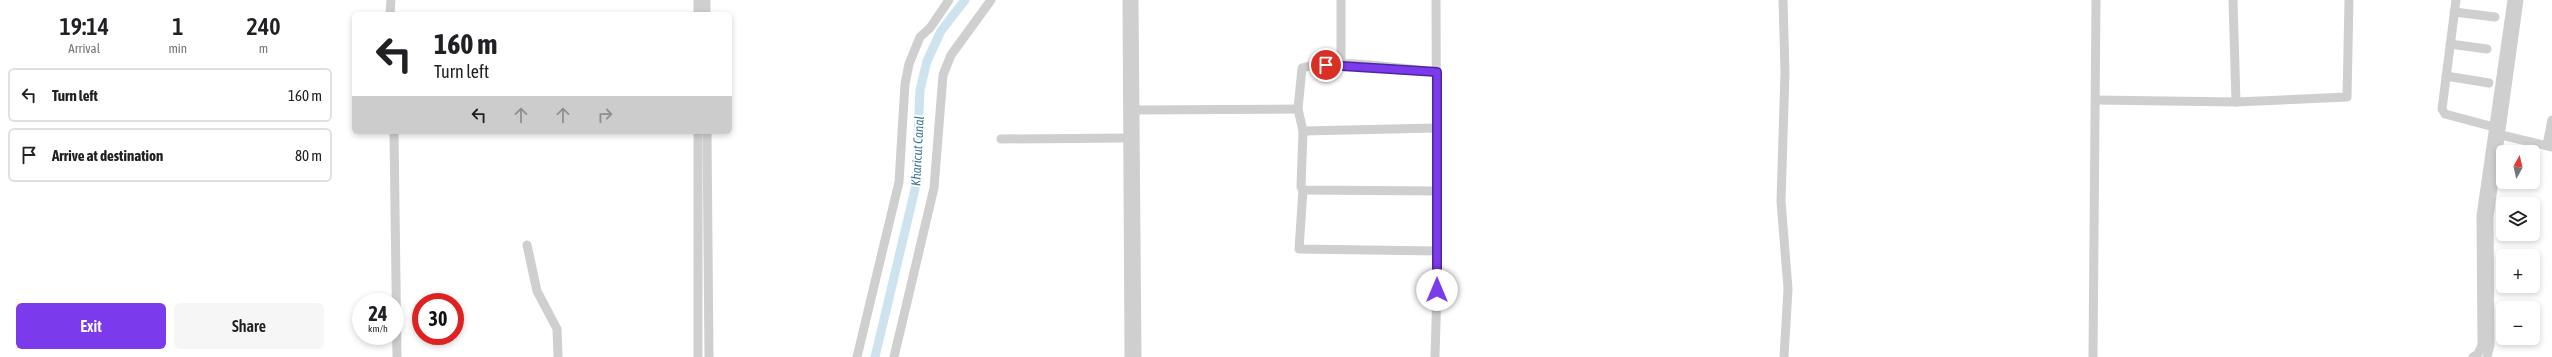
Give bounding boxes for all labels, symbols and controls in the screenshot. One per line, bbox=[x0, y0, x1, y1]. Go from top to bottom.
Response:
text: 19:14 bbox=[60, 13, 109, 40]
text: 1 bbox=[172, 13, 183, 40]
text: 240 bbox=[247, 13, 280, 40]
icon: left bbox=[368, 28, 420, 80]
text: 160 m bbox=[434, 28, 497, 60]
text: Arrival bbox=[68, 41, 100, 56]
text: min bbox=[168, 41, 187, 56]
text: m bbox=[259, 41, 268, 56]
pin bbox=[1309, 48, 1343, 82]
icon: arrive bbox=[1315, 54, 1337, 76]
text: Turn left bbox=[434, 61, 489, 82]
icon: left bbox=[18, 84, 40, 106]
text: Turn left bbox=[52, 87, 98, 104]
text: 160 m bbox=[288, 87, 322, 104]
icon: left bbox=[468, 104, 490, 126]
icon: ahead bbox=[510, 104, 532, 126]
icon: ahead bbox=[552, 104, 574, 126]
icon: right bbox=[594, 104, 616, 126]
water label: Kharicut Canal bbox=[908, 116, 927, 186]
icon: arrive bbox=[18, 144, 40, 166]
north arrow bbox=[2496, 145, 2540, 189]
map controls bbox=[2496, 145, 2540, 345]
text: Arrive at destination bbox=[52, 147, 163, 164]
text: 80 m bbox=[295, 147, 322, 164]
button: layers bbox=[2496, 197, 2540, 241]
button: + bbox=[2496, 249, 2540, 293]
position arrow bbox=[1416, 269, 1458, 311]
speed limit sign: 30 bbox=[412, 293, 464, 345]
button: − bbox=[2496, 301, 2540, 345]
text: 24 bbox=[369, 302, 387, 325]
button: Exit bbox=[16, 303, 166, 349]
button: Share bbox=[174, 303, 324, 349]
text: km/h bbox=[368, 323, 388, 334]

